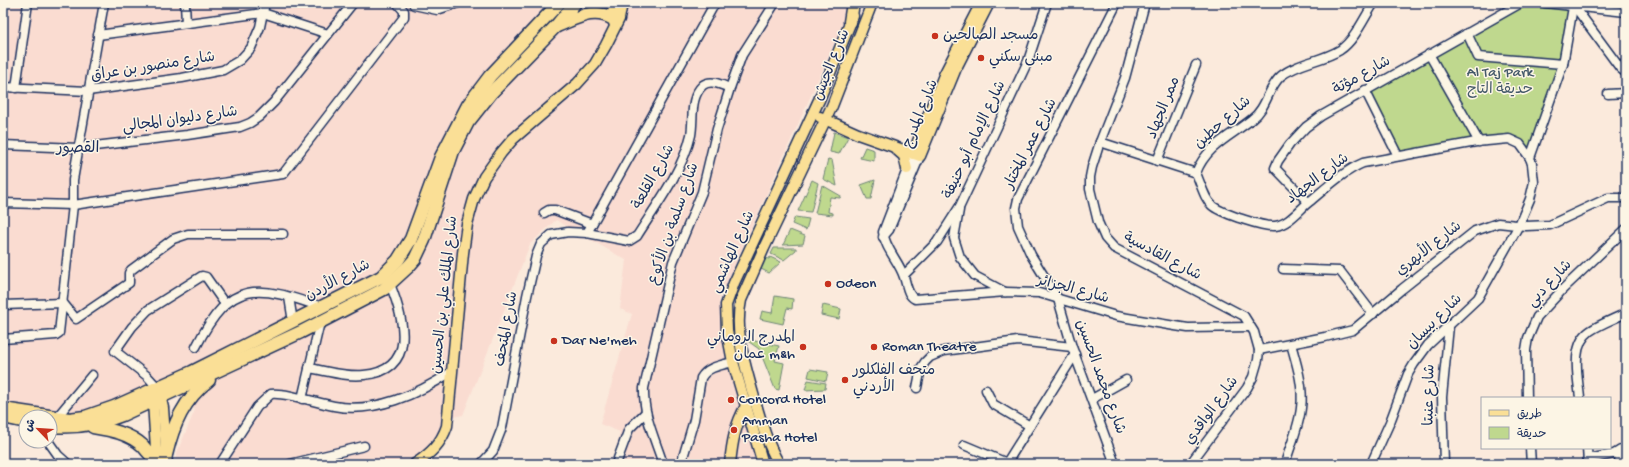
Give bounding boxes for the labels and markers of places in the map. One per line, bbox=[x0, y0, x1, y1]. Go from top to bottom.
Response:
place label: مسجد الصالحين bbox=[943, 27, 1038, 45]
marker: مسجد الصالحين bbox=[930, 31, 940, 41]
place label: مبنى سكني bbox=[989, 49, 1053, 69]
marker: مبنى سكني bbox=[976, 53, 986, 63]
place label: Odeon bbox=[836, 275, 876, 293]
marker: Odeon bbox=[823, 279, 833, 289]
place label: المدرج الروماني عمان m&h bbox=[707, 329, 795, 364]
place label: Dar Ne'meh bbox=[561, 332, 637, 350]
marker: Dar Ne'meh bbox=[549, 336, 559, 346]
place label: Roman Theatre bbox=[882, 338, 977, 356]
marker: المدرج الروماني عمان m&h bbox=[798, 342, 808, 352]
marker: Roman Theatre bbox=[869, 342, 879, 352]
place label: متحف الفلكلور الأردني bbox=[852, 362, 935, 399]
marker: متحف الفلكلور الأردني bbox=[840, 375, 850, 385]
place label: Concord Hotel bbox=[739, 391, 826, 409]
marker: Concord Hotel bbox=[726, 395, 736, 405]
place label: Amman Pasha Hotel bbox=[741, 412, 818, 447]
marker: Amman Pasha Hotel bbox=[729, 425, 739, 435]

